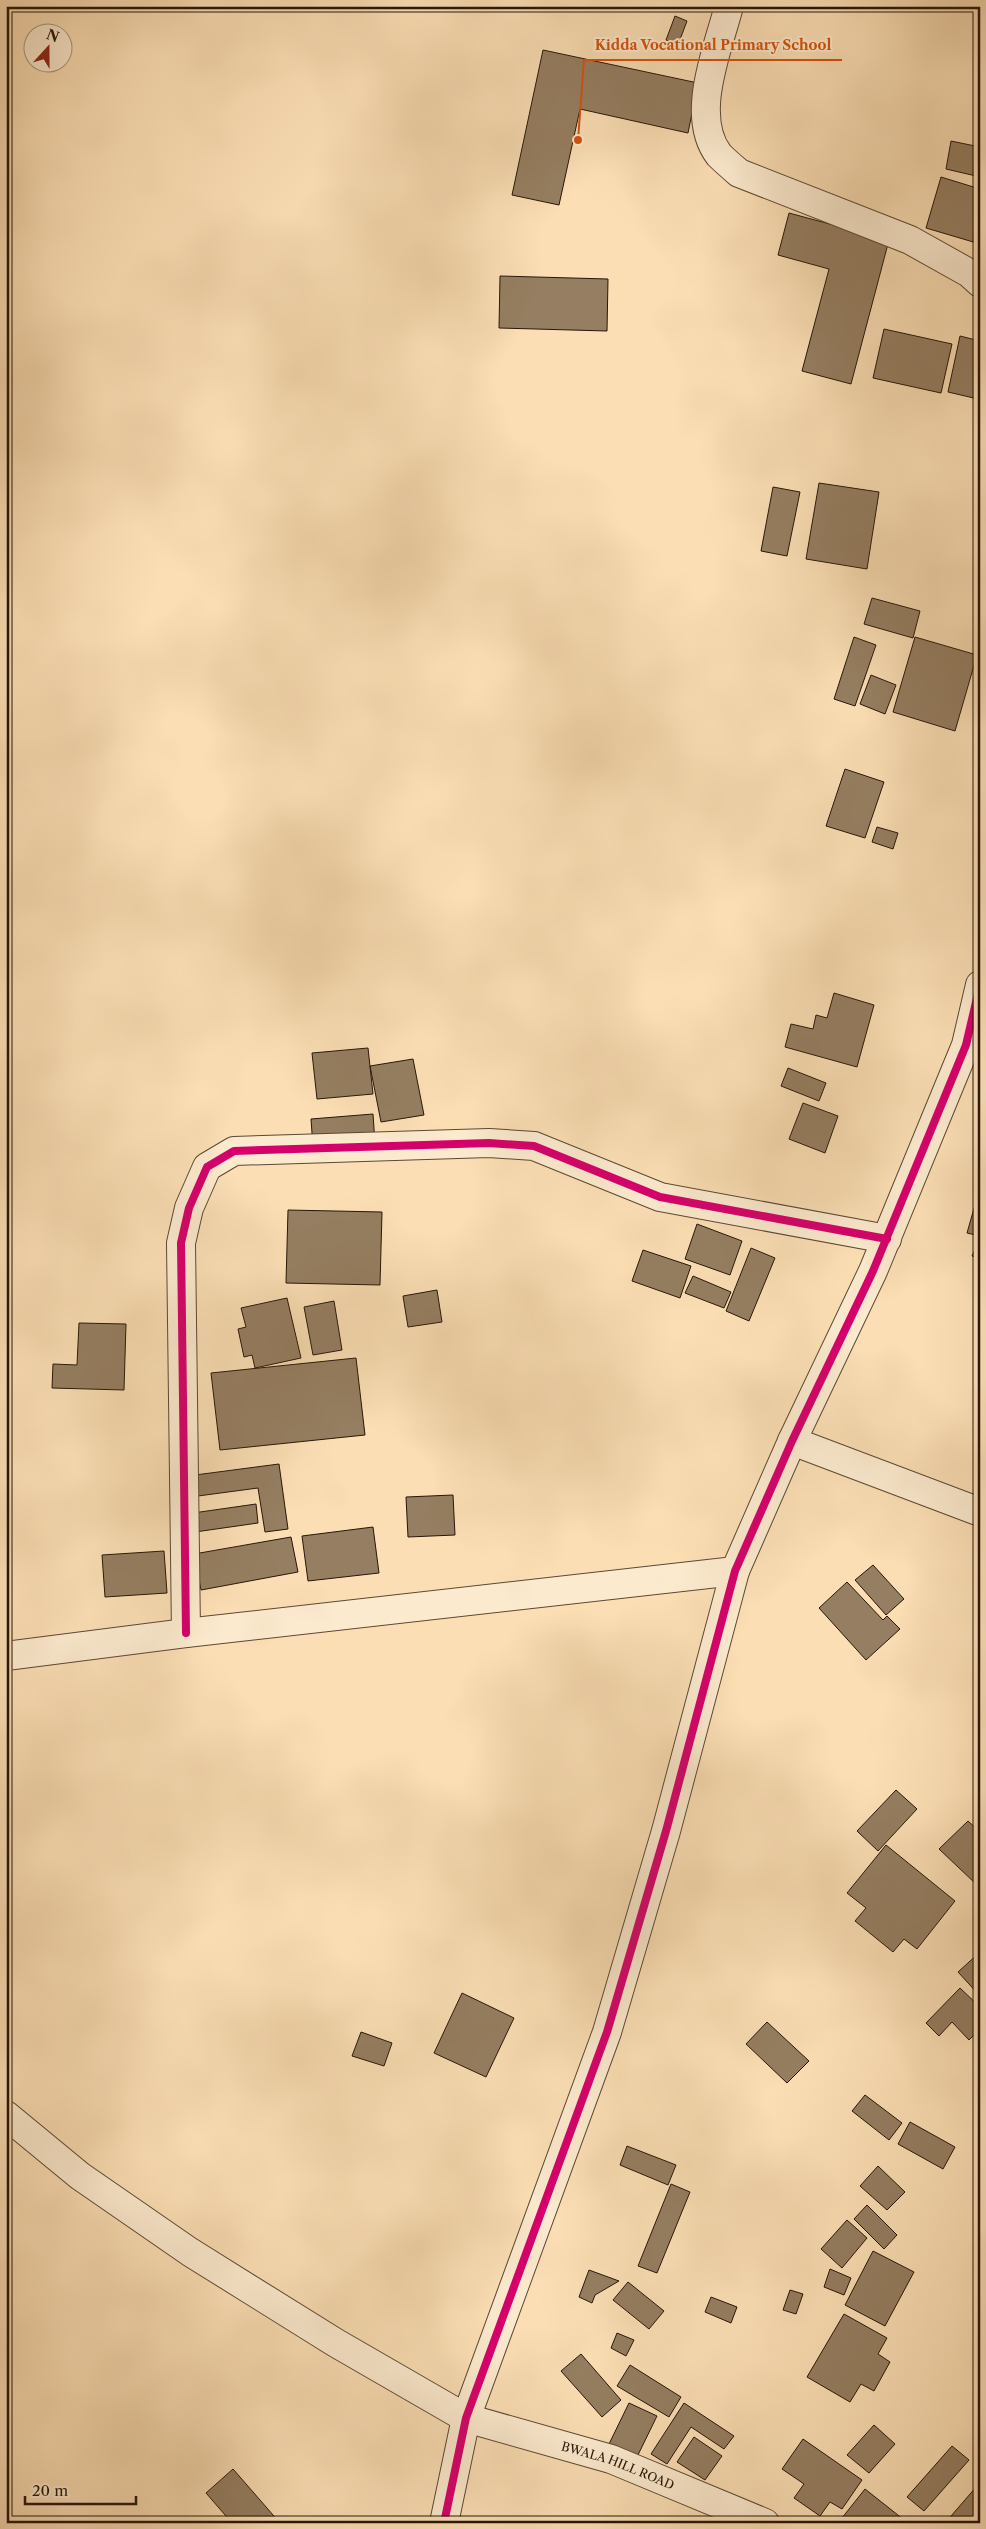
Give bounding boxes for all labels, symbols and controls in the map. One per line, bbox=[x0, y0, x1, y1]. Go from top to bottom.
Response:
north arrow bbox=[22, 22, 72, 72]
text: N bbox=[44, 25, 62, 46]
callout: Kidda Vocational Primary School bbox=[584, 31, 842, 60]
text: Kidda Vocational Primary School bbox=[595, 36, 831, 54]
street label: BWALA HILL ROAD bbox=[560, 2438, 677, 2492]
scale bar bbox=[25, 2474, 136, 2506]
text: 20 m bbox=[32, 2481, 68, 2500]

